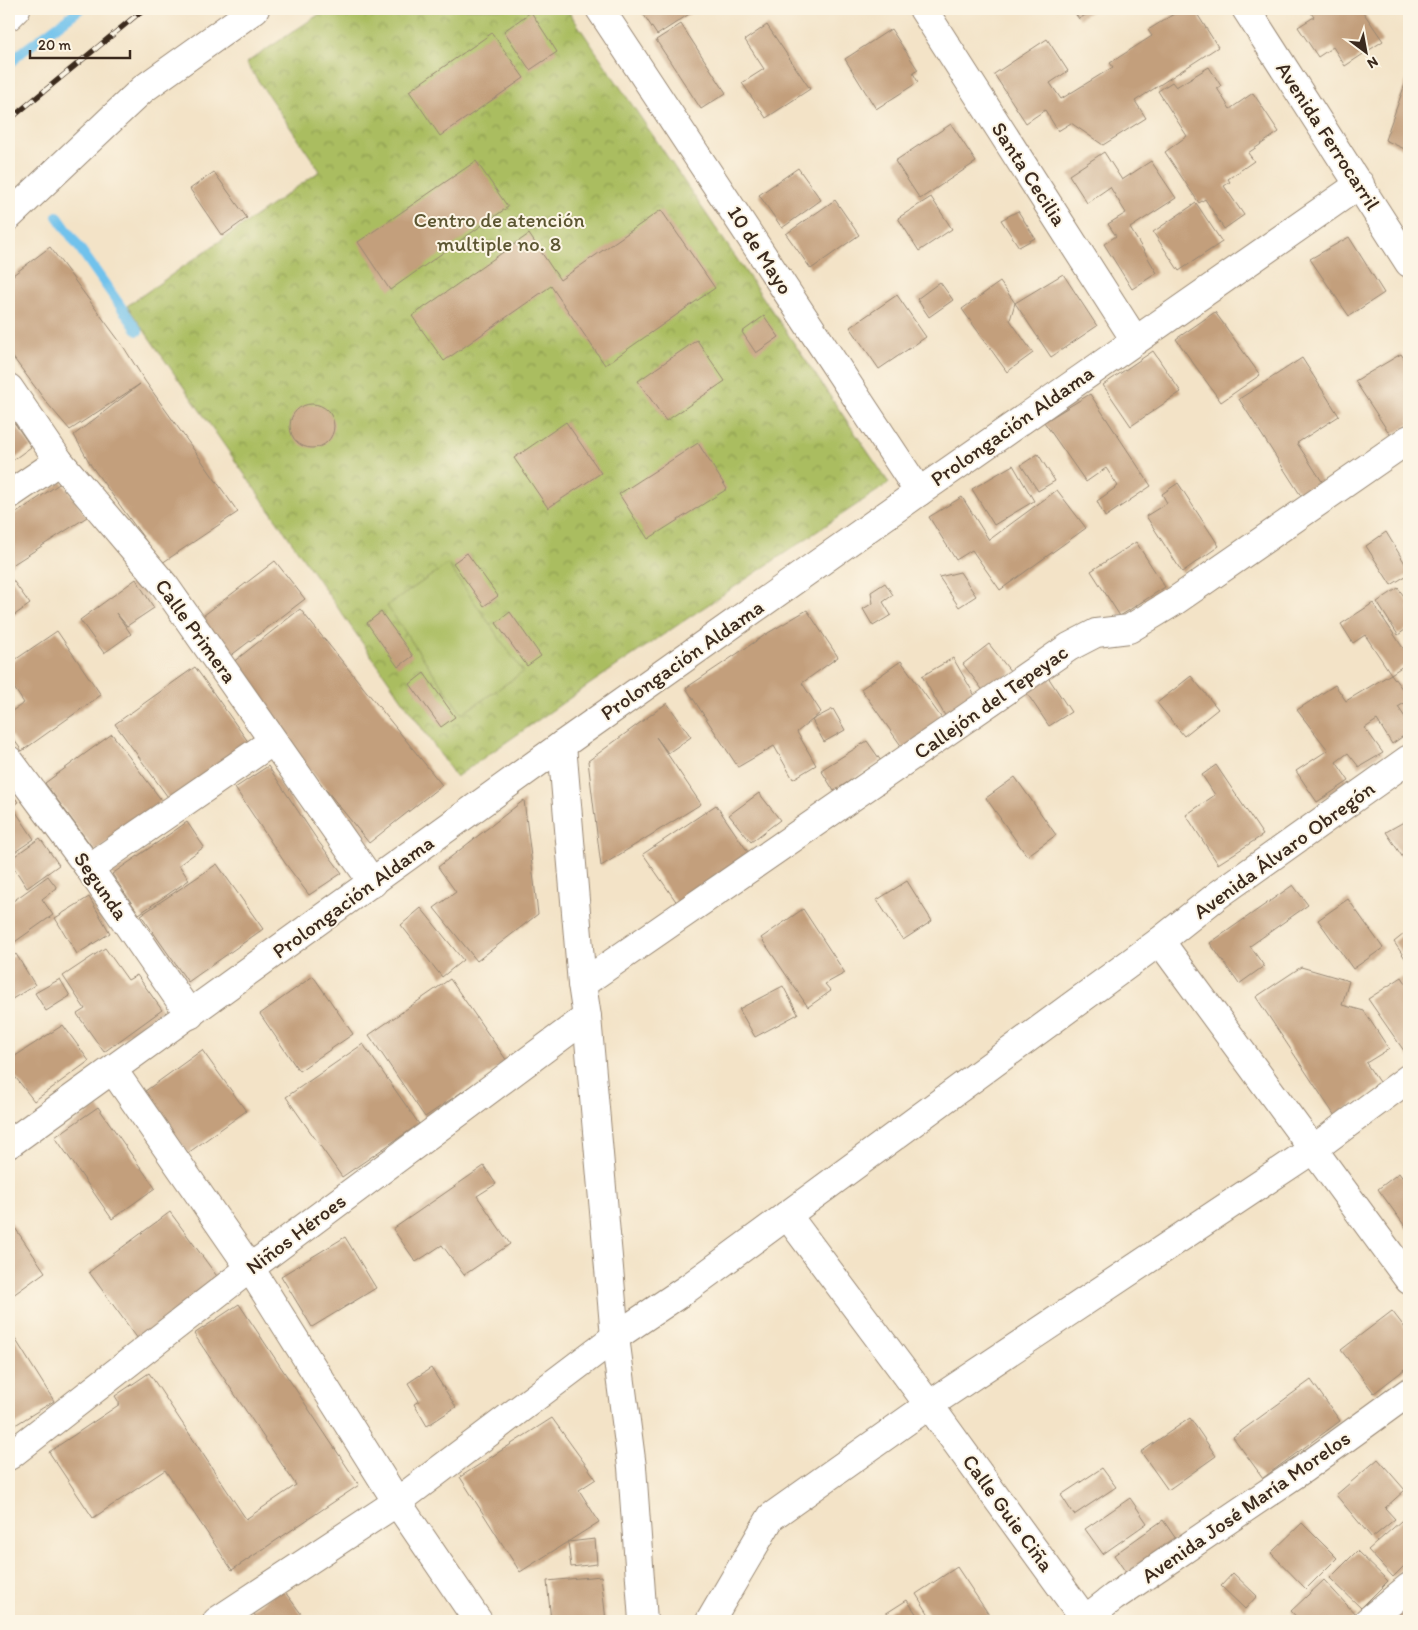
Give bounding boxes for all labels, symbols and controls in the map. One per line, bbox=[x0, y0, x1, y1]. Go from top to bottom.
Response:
scale bar bbox=[30, 28, 130, 60]
north arrow bbox=[1340, 28, 1390, 78]
text: 20 m bbox=[38, 36, 72, 54]
text: N bbox=[1364, 53, 1381, 72]
street label: Avenida Ferrocarril bbox=[1271, 57, 1386, 215]
street label: Santa Cecilia bbox=[987, 117, 1072, 230]
street label: 10 de Mayo bbox=[722, 201, 798, 299]
park label: Centro de atención multiple no. 8 bbox=[413, 207, 585, 256]
street label: Prolongación Aldama bbox=[925, 360, 1098, 491]
street label: Calle Primera bbox=[150, 574, 243, 688]
street label: Prolongación Aldama bbox=[595, 594, 768, 725]
street label: Callejón del Tepeyac bbox=[909, 639, 1073, 764]
street label: Avenida Álvaro Obregón bbox=[1188, 775, 1379, 924]
street label: Prolongación Aldama bbox=[267, 830, 438, 963]
street label: Segunda bbox=[69, 847, 134, 925]
street label: Niños Héroes bbox=[241, 1188, 351, 1279]
street label: Avenida José María Morelos bbox=[1137, 1425, 1355, 1588]
street label: Calle Guie Ciña bbox=[957, 1449, 1059, 1576]

